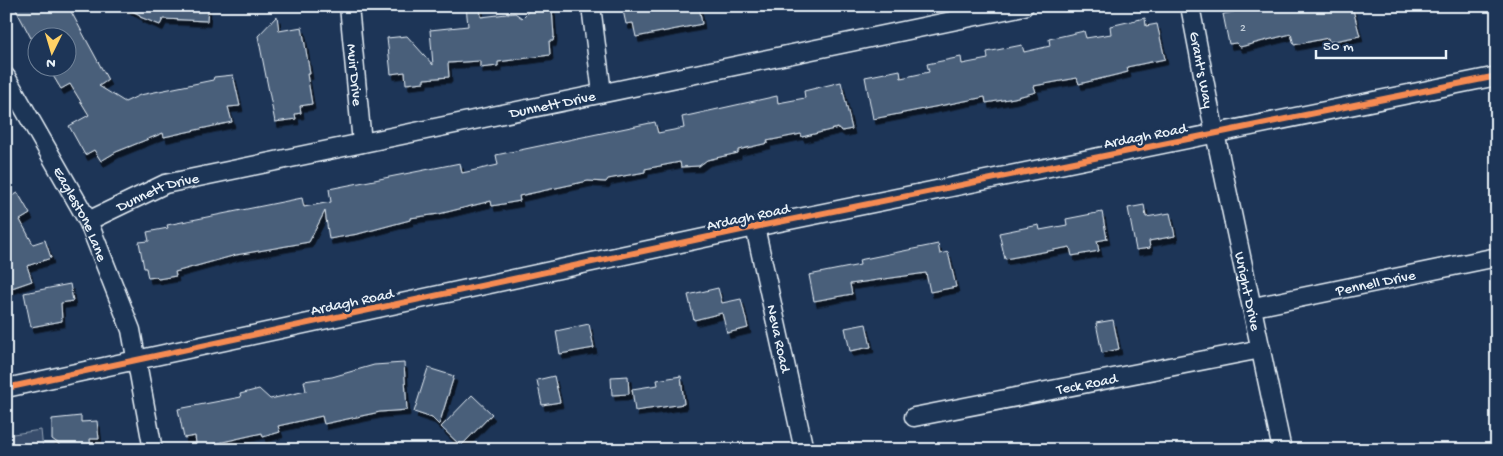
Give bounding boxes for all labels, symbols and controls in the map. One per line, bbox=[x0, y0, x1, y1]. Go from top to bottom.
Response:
house number: 2 bbox=[1240, 22, 1246, 36]
north arrow bbox=[28, 28, 78, 78]
scale bar bbox=[1316, 28, 1446, 60]
street label: Grant's Way bbox=[1184, 30, 1217, 111]
text: 50 m bbox=[1323, 38, 1354, 56]
street label: Muir Drive bbox=[342, 43, 365, 107]
text: N bbox=[46, 54, 56, 71]
street label: Dunnett Drive bbox=[507, 88, 598, 124]
street label: Ardagh Road bbox=[1102, 120, 1190, 154]
street label: Eaglestone Lane bbox=[48, 164, 110, 265]
street label: Dunnett Drive bbox=[113, 170, 201, 217]
street label: Ardagh Road bbox=[705, 200, 793, 236]
street label: Wright Drive bbox=[1229, 250, 1264, 333]
street label: Pennell Drive bbox=[1333, 267, 1418, 301]
street label: Ardagh Road bbox=[309, 285, 397, 321]
street label: Neva Road bbox=[761, 303, 794, 375]
street label: Teck Road bbox=[1054, 370, 1120, 400]

